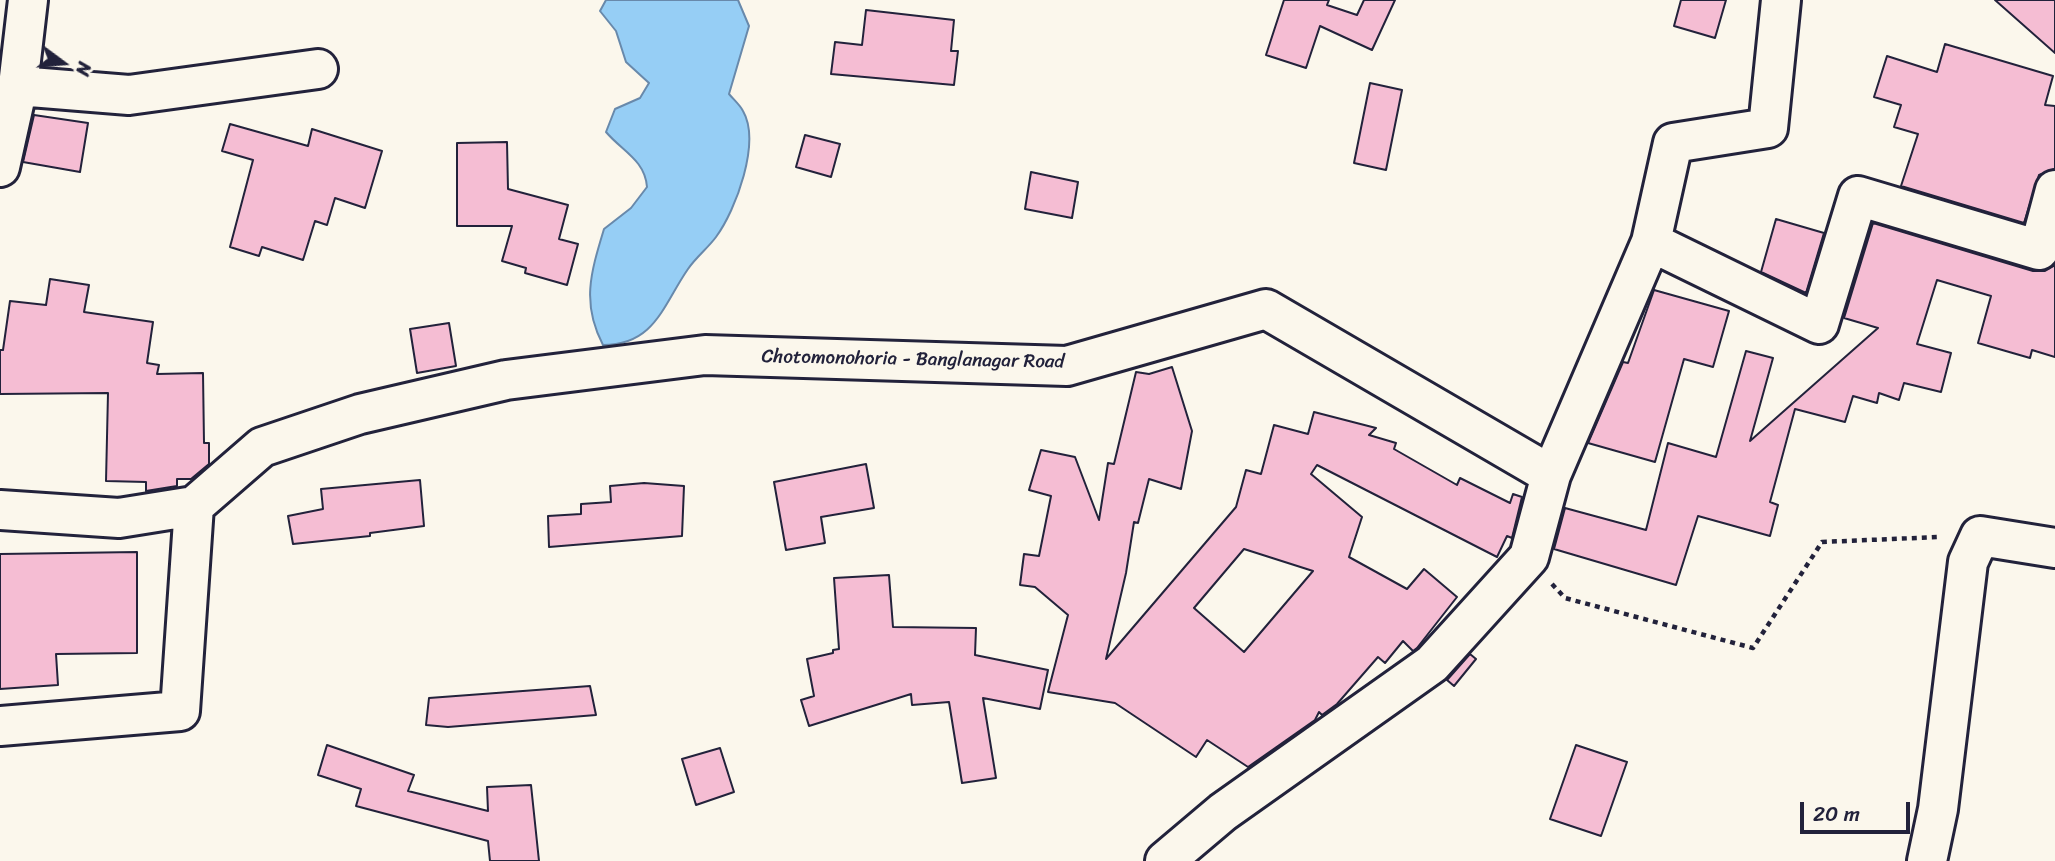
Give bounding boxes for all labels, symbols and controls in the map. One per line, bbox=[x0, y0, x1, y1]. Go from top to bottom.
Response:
north arrow bbox=[28, 28, 98, 98]
text: N bbox=[66, 58, 101, 80]
street label: Chotomonohoria - Banglanagar Road bbox=[761, 346, 1065, 374]
scale bar bbox=[1803, 788, 1913, 832]
text: 20 m bbox=[1813, 795, 1860, 833]

